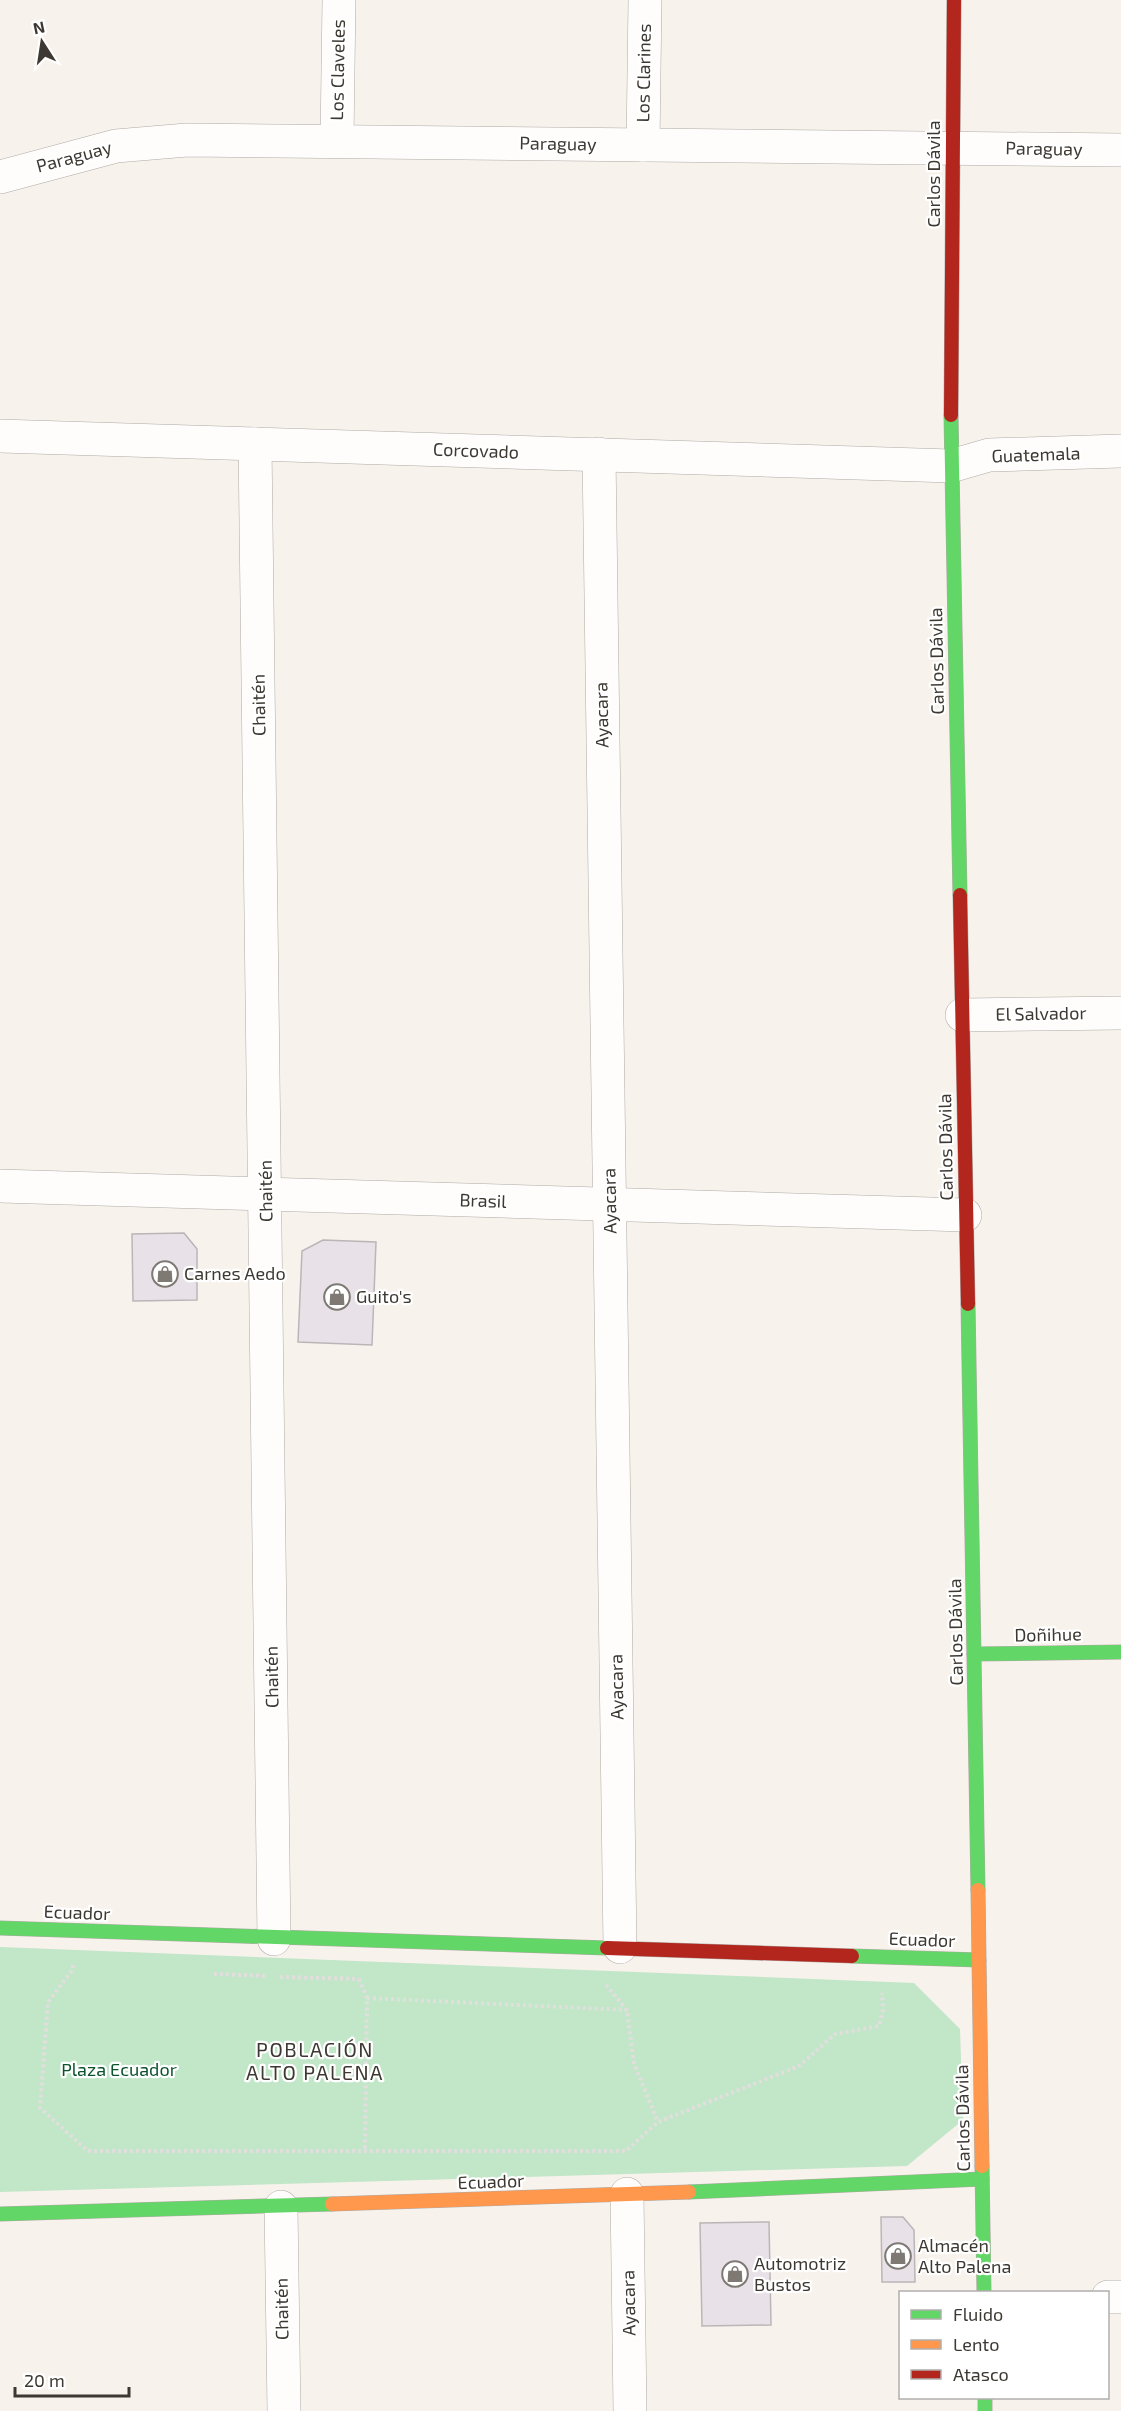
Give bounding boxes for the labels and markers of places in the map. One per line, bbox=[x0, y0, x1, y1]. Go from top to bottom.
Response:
shop icon: Carnes Aedo bbox=[150, 1259, 180, 1289]
place label: Carnes Aedo bbox=[184, 1262, 286, 1284]
shop icon: Guito's bbox=[322, 1282, 352, 1312]
place label: Guito's bbox=[356, 1285, 412, 1307]
place label: Almacén Alto Palena bbox=[918, 2234, 1011, 2277]
shop icon: Almacén Alto Palena bbox=[883, 2241, 913, 2271]
place label: Automotriz Bustos bbox=[754, 2252, 846, 2295]
shop icon: Automotriz Bustos bbox=[720, 2259, 750, 2289]

